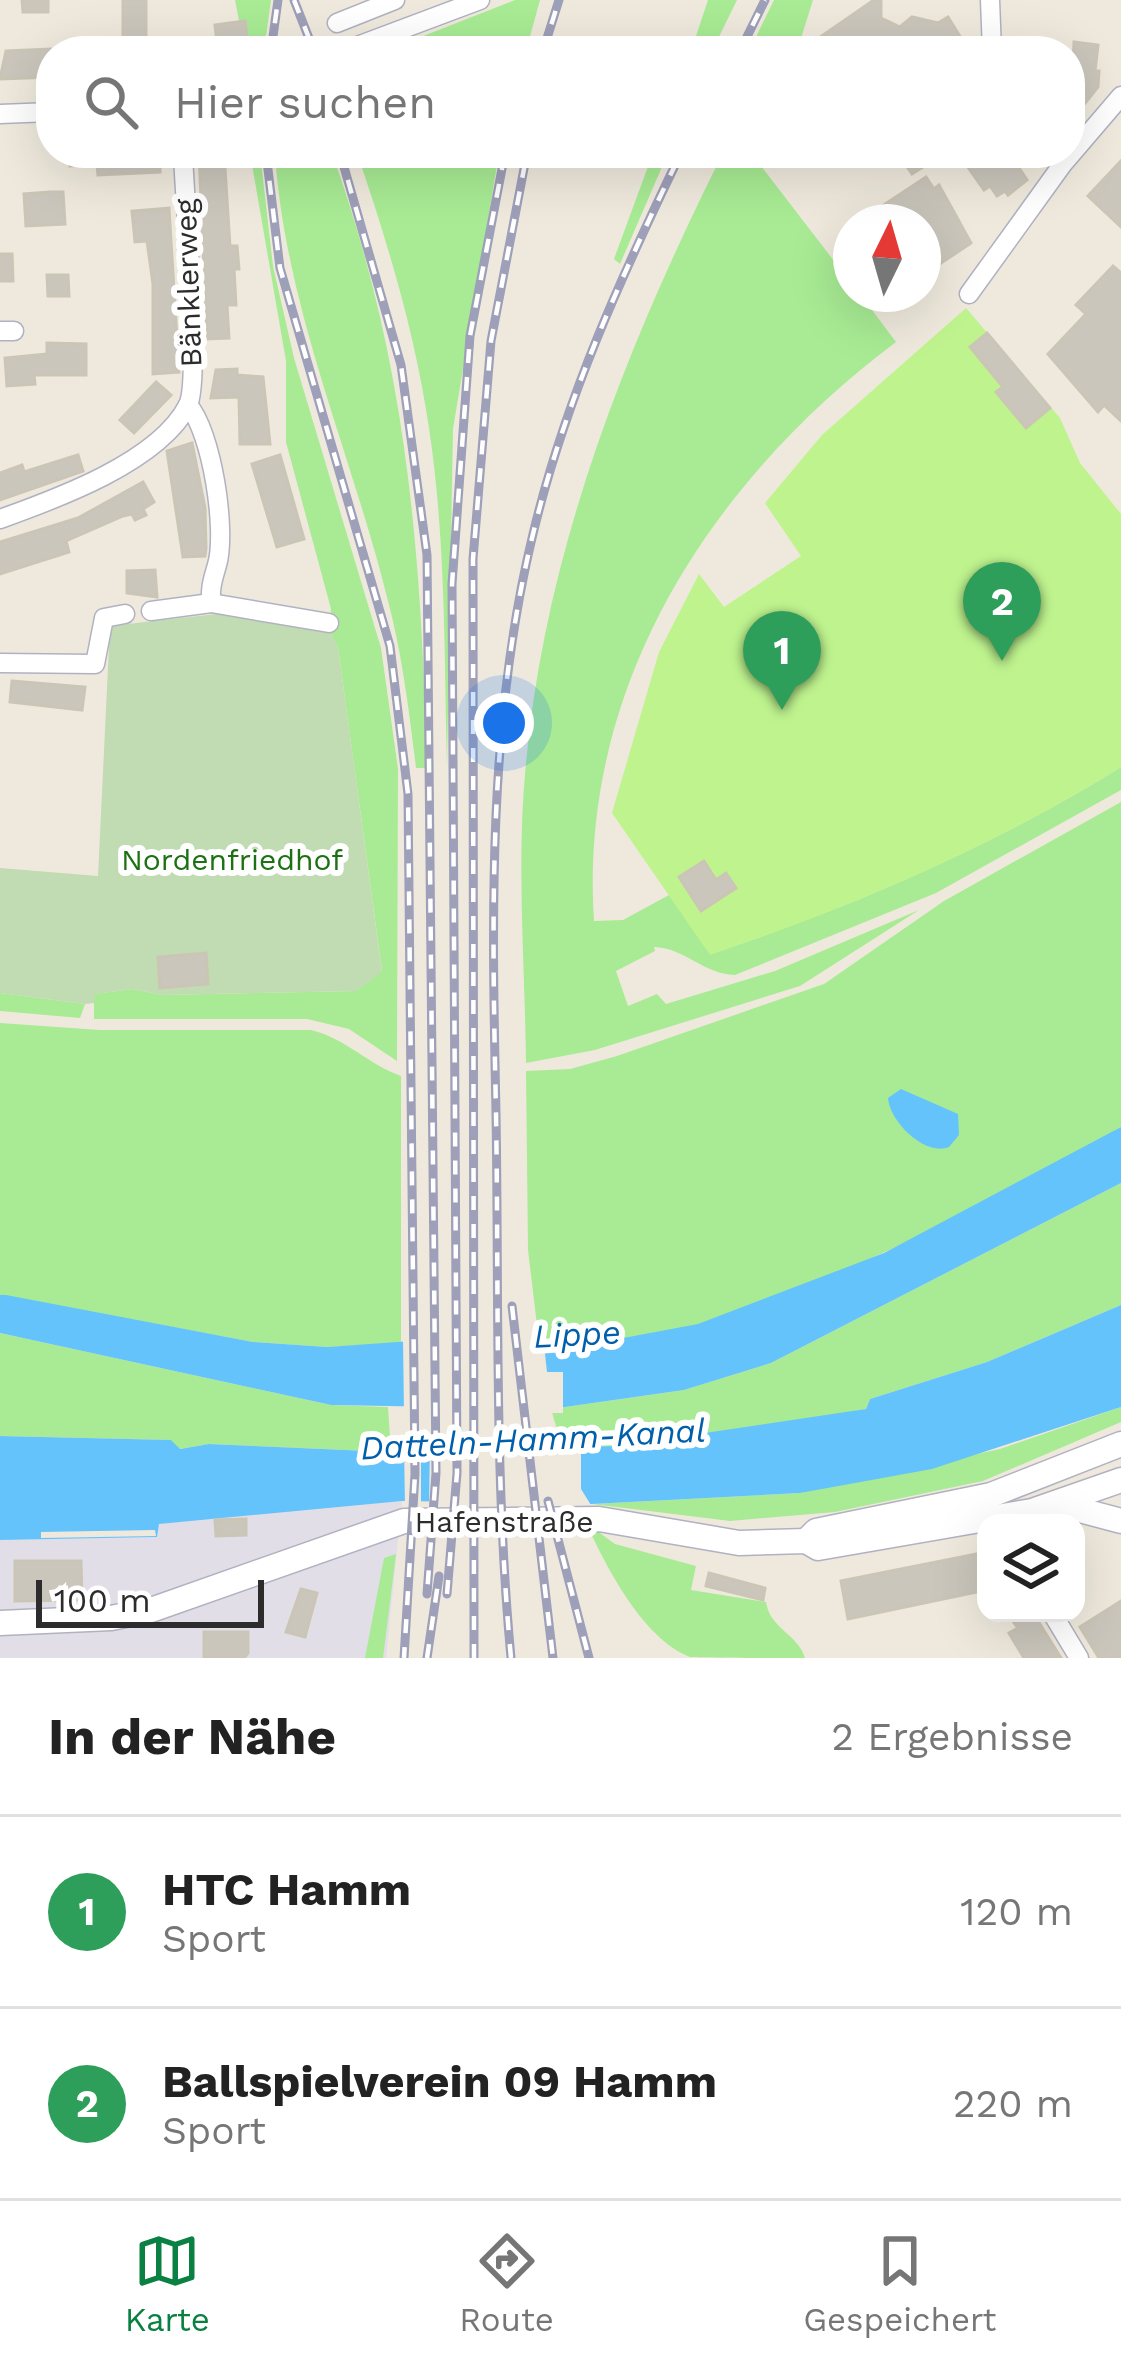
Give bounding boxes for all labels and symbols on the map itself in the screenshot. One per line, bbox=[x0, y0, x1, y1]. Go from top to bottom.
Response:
street label: Bänklerweg bbox=[168, 198, 208, 368]
north arrow bbox=[833, 204, 941, 312]
pin: 2 bbox=[963, 562, 1041, 661]
pin: 1 bbox=[743, 611, 821, 710]
your location bbox=[474, 693, 534, 753]
park label: Nordenfriedhof bbox=[121, 842, 343, 877]
water label: Lippe bbox=[532, 1312, 622, 1356]
water label: Datteln-Hamm-Kanal bbox=[359, 1410, 707, 1468]
street label: Hafenstraße bbox=[415, 1504, 593, 1539]
scale bar bbox=[36, 1574, 264, 1627]

